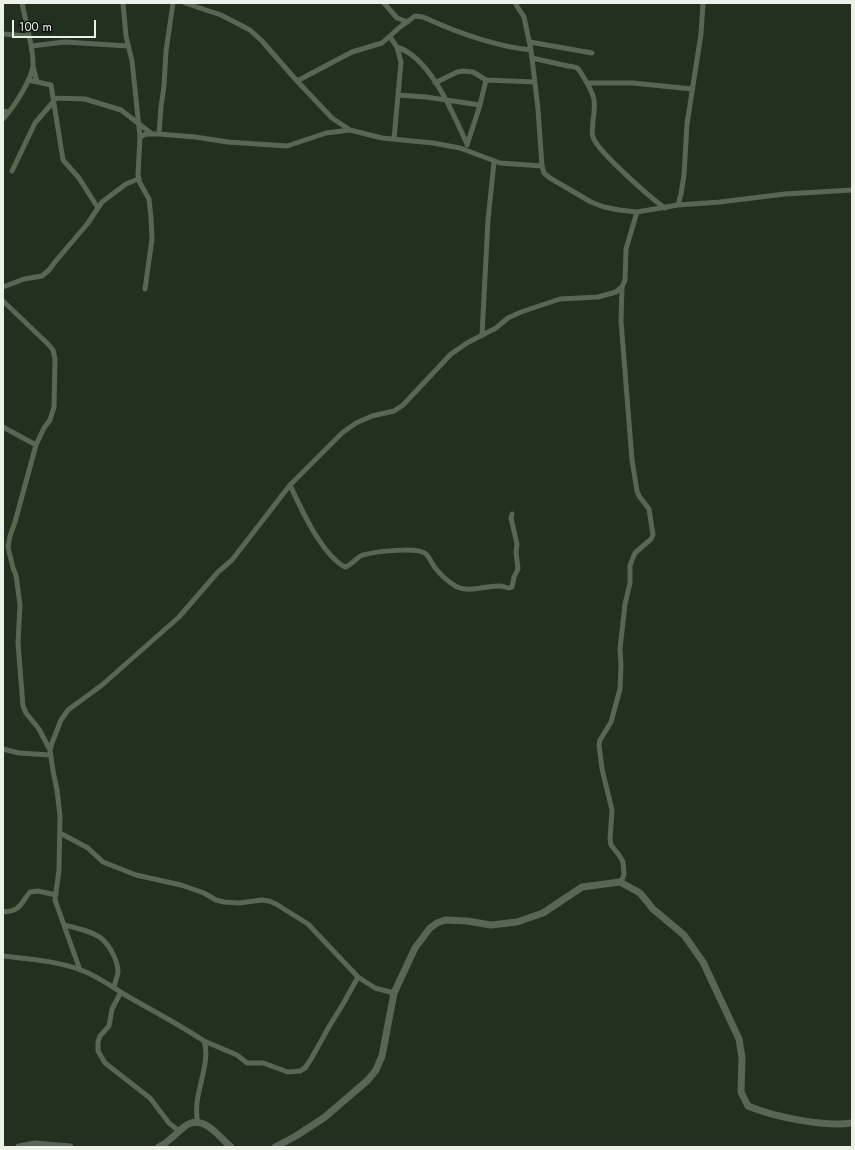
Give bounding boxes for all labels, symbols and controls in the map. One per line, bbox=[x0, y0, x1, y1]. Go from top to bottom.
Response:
scale bar bbox=[14, 12, 98, 38]
text: 100 m bbox=[19, 18, 52, 36]

